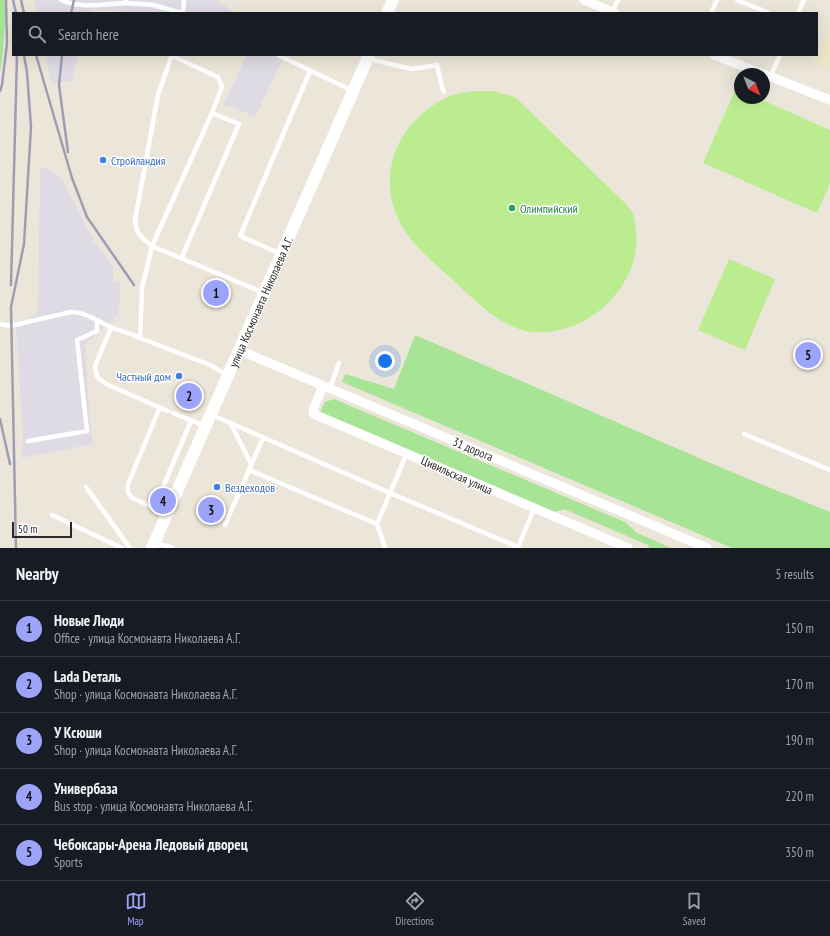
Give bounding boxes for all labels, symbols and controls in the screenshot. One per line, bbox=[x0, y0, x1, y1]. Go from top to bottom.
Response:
search box bbox=[12, 12, 818, 56]
icon: search bbox=[26, 23, 48, 45]
text: Search here bbox=[58, 25, 119, 44]
north arrow bbox=[734, 68, 770, 104]
place label: Стройландия bbox=[111, 153, 166, 168]
marker: Стройландия bbox=[98, 155, 108, 165]
place label: Олимпийский bbox=[520, 201, 578, 216]
marker: Олимпийский bbox=[507, 203, 517, 213]
street label: улица Космонавта Николаева А.Г. bbox=[225, 234, 296, 369]
pin: 1 bbox=[203, 278, 229, 308]
pin: 5 bbox=[795, 340, 821, 370]
your location bbox=[375, 351, 395, 371]
place label: Частный дом bbox=[116, 369, 171, 384]
marker: Частный дом bbox=[174, 371, 184, 381]
pin: 2 bbox=[176, 381, 202, 411]
street label: 31 дорога bbox=[450, 434, 496, 464]
street label: Цивильская улица bbox=[419, 453, 495, 498]
place label: Вездеходов bbox=[225, 480, 275, 495]
marker: Вездеходов bbox=[212, 482, 222, 492]
pin: 4 bbox=[150, 486, 176, 516]
pin: 3 bbox=[198, 495, 224, 525]
scale bar bbox=[12, 520, 72, 539]
text: 50 m bbox=[18, 522, 37, 536]
text: Nearby bbox=[16, 563, 59, 585]
text: 5 results bbox=[775, 566, 814, 583]
text: Новые Люди bbox=[54, 611, 124, 630]
text: 1 bbox=[26, 620, 32, 637]
text: 150 m bbox=[785, 620, 814, 637]
text: Office · улица Космонавта Николаева А.Г. bbox=[54, 630, 241, 647]
text: Lada Dеталь bbox=[54, 667, 121, 686]
text: 2 bbox=[26, 676, 32, 693]
text: 170 m bbox=[785, 676, 814, 693]
text: Shop · улица Космонавта Николаева А.Г. bbox=[54, 686, 237, 703]
text: У Ксюши bbox=[54, 723, 102, 742]
text: 3 bbox=[26, 732, 32, 749]
text: 190 m bbox=[785, 732, 814, 749]
text: Shop · улица Космонавта Николаева А.Г. bbox=[54, 742, 237, 759]
text: Универбаза bbox=[54, 779, 118, 798]
text: 4 bbox=[26, 788, 32, 805]
text: 220 m bbox=[785, 788, 814, 805]
text: Bus stop · улица Космонавта Николаева А.Г. bbox=[54, 798, 253, 815]
text: Чебоксары-Арена Ледовый дворец bbox=[54, 835, 248, 854]
text: 5 bbox=[26, 844, 32, 861]
text: 350 m bbox=[785, 844, 814, 861]
text: Sports bbox=[54, 854, 83, 871]
tab: Map bbox=[125, 890, 147, 928]
tab: Directions bbox=[396, 890, 434, 928]
tab: Saved bbox=[683, 890, 705, 928]

